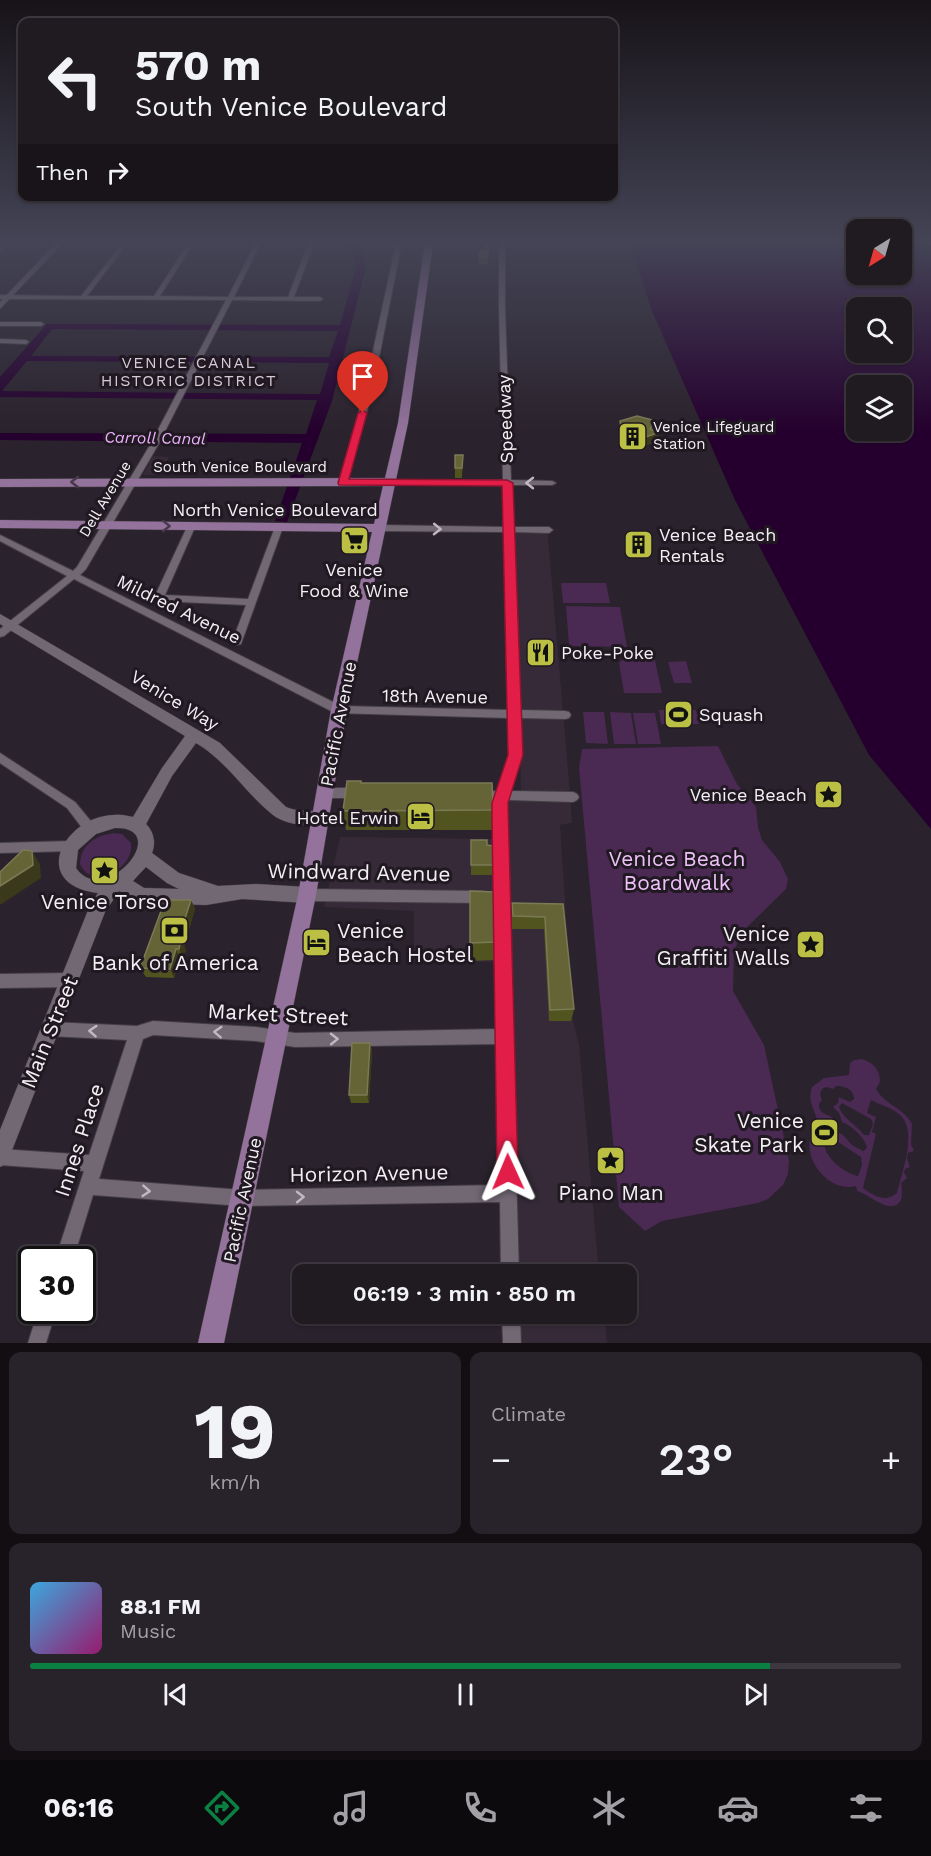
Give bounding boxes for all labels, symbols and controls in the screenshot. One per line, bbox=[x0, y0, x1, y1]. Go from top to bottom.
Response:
text: 570 m bbox=[135, 41, 261, 90]
icon: left bbox=[36, 42, 114, 120]
text: South Venice Boulevard bbox=[135, 91, 448, 123]
icon: right bbox=[101, 156, 134, 189]
text: Then bbox=[36, 160, 89, 185]
north arrow bbox=[846, 219, 912, 285]
map controls bbox=[846, 219, 912, 441]
button: search bbox=[846, 297, 912, 363]
pin bbox=[337, 351, 388, 413]
district label: VENICE CANAL HISTORIC DISTRICT bbox=[101, 353, 277, 390]
icon: arrive bbox=[346, 360, 379, 393]
street label: Speedway bbox=[493, 374, 517, 464]
button: layers bbox=[846, 375, 912, 441]
place label: Venice Lifeguard Station bbox=[653, 418, 774, 453]
building icon: Venice Lifeguard Station bbox=[616, 420, 648, 452]
water label: Carroll Canal bbox=[104, 428, 206, 448]
street label: Dell Avenue bbox=[75, 458, 135, 540]
street label: South Venice Boulevard bbox=[153, 458, 327, 476]
one-way arrow bbox=[70, 476, 79, 488]
one-way arrow bbox=[525, 477, 534, 489]
street label: North Venice Boulevard bbox=[172, 499, 378, 520]
one-way arrow bbox=[162, 520, 171, 532]
one-way arrow bbox=[432, 522, 441, 535]
supermarket icon: Venice Food & Wine bbox=[338, 524, 370, 556]
place label: Venice Beach Rentals bbox=[659, 524, 776, 566]
building icon: Venice Beach Rentals bbox=[622, 528, 654, 560]
place label: Venice Food & Wine bbox=[299, 559, 409, 601]
street label: Mildred Avenue bbox=[114, 570, 244, 648]
restaurant icon: Poke-Poke bbox=[524, 636, 556, 668]
place label: Poke-Poke bbox=[561, 642, 654, 663]
street label: Pacific Avenue bbox=[316, 660, 360, 788]
street label: Venice Way bbox=[127, 666, 223, 735]
street label: 18th Avenue bbox=[382, 685, 488, 707]
sports icon: Squash bbox=[662, 698, 694, 730]
place label: Squash bbox=[699, 704, 764, 725]
place icon: Venice Beach bbox=[812, 778, 844, 810]
place label: Venice Beach bbox=[690, 784, 807, 805]
hotel icon: Hotel Erwin bbox=[404, 801, 436, 833]
place label: Hotel Erwin bbox=[297, 807, 399, 828]
park label: Venice Beach Boardwalk bbox=[609, 846, 745, 895]
place icon: Venice Torso bbox=[89, 854, 121, 886]
street label: Windward Avenue bbox=[267, 858, 451, 886]
place label: Venice Torso bbox=[41, 889, 169, 914]
bank icon: Bank of America bbox=[159, 915, 191, 947]
place label: Venice Beach Hostel bbox=[337, 918, 473, 967]
place label: Venice Graffiti Walls bbox=[656, 921, 790, 970]
hotel icon: Venice Beach Hostel bbox=[300, 926, 332, 958]
place icon: Venice Graffiti Walls bbox=[795, 929, 827, 961]
place label: Bank of America bbox=[91, 950, 259, 975]
street label: Main Street bbox=[15, 972, 83, 1092]
street label: Market Street bbox=[207, 998, 349, 1030]
one-way arrow bbox=[89, 1025, 98, 1038]
one-way arrow bbox=[213, 1026, 222, 1039]
one-way arrow bbox=[330, 1033, 339, 1046]
street label: Innes Place bbox=[49, 1080, 109, 1200]
place label: Venice Skate Park bbox=[694, 1108, 804, 1157]
sports icon: Venice Skate Park bbox=[809, 1116, 841, 1148]
street label: Pacific Avenue bbox=[219, 1136, 265, 1264]
position arrow bbox=[476, 1140, 540, 1204]
place icon: Piano Man bbox=[595, 1145, 627, 1177]
street label: Horizon Avenue bbox=[289, 1159, 449, 1187]
place label: Piano Man bbox=[558, 1180, 664, 1205]
one-way arrow bbox=[141, 1184, 150, 1197]
one-way arrow bbox=[296, 1191, 305, 1203]
speed limit sign: 30 bbox=[18, 1246, 96, 1324]
text: 06:19 · 3 min · 850 m bbox=[353, 1281, 576, 1306]
text: 19 bbox=[194, 1385, 276, 1477]
text: Climate bbox=[491, 1402, 566, 1426]
text: 23° bbox=[659, 1433, 733, 1486]
text: − bbox=[491, 1440, 511, 1479]
text: + bbox=[881, 1440, 901, 1479]
text: km/h bbox=[209, 1470, 261, 1494]
text: 88.1 FM bbox=[120, 1594, 201, 1619]
text: Music bbox=[120, 1619, 176, 1643]
icon: previous bbox=[159, 1678, 192, 1711]
icon: pause bbox=[449, 1678, 482, 1711]
icon: next bbox=[739, 1678, 772, 1711]
icon: directions bbox=[201, 1787, 243, 1829]
icon: music bbox=[330, 1787, 372, 1829]
icon: phone bbox=[459, 1787, 501, 1829]
icon: climate bbox=[588, 1787, 630, 1829]
icon: car bbox=[717, 1787, 759, 1829]
icon: filters bbox=[845, 1787, 887, 1829]
text: 06:16 bbox=[43, 1792, 114, 1824]

